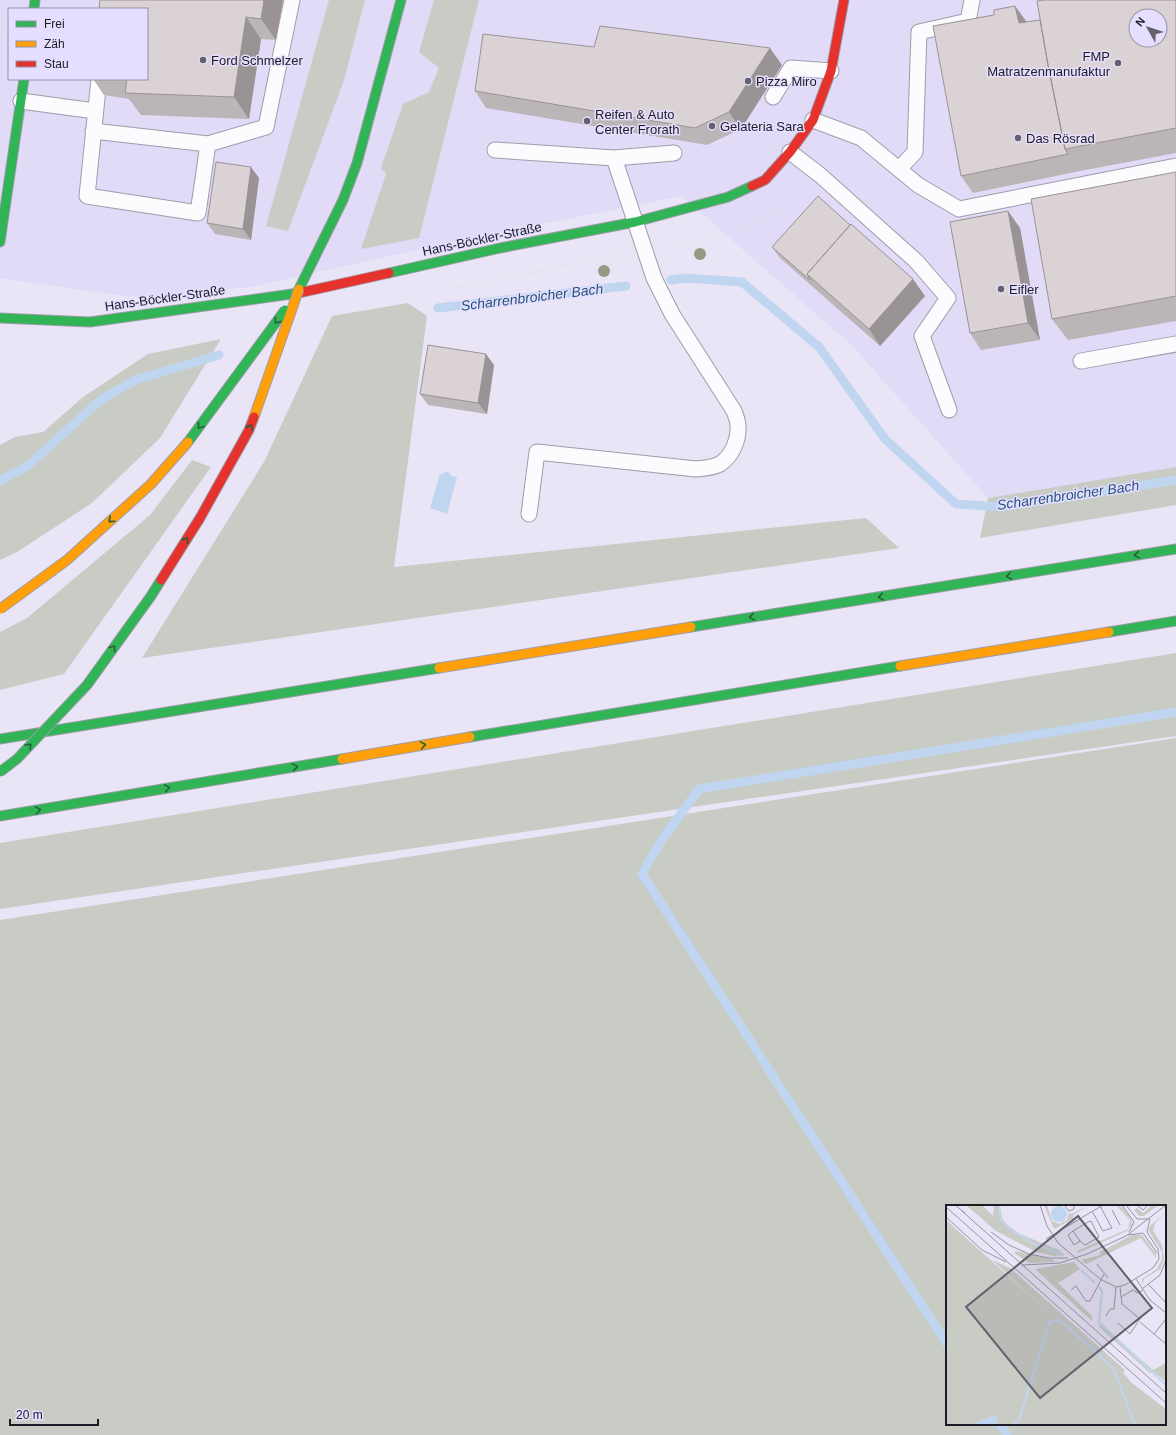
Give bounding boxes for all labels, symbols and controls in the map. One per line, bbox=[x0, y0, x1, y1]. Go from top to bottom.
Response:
legend bbox=[8, 8, 148, 80]
north arrow bbox=[1128, 8, 1168, 48]
text: N bbox=[1133, 15, 1147, 29]
text: Frei bbox=[44, 17, 65, 31]
text: Zäh bbox=[44, 37, 65, 51]
place label: FMP Matratzenmanufaktur bbox=[987, 49, 1111, 79]
place label: Ford Schmelzer bbox=[211, 53, 303, 68]
marker: Ford Schmelzer bbox=[198, 55, 208, 65]
text: Stau bbox=[44, 57, 69, 71]
marker: FMP Matratzenmanufaktur bbox=[1113, 58, 1123, 68]
place label: Pizza Miro bbox=[756, 74, 817, 89]
marker: Pizza Miro bbox=[743, 76, 753, 86]
place label: Reifen & Auto Center Frorath bbox=[595, 107, 680, 137]
marker: Reifen & Auto Center Frorath bbox=[582, 116, 592, 126]
place label: Gelateria Sara bbox=[720, 119, 805, 134]
marker: Gelateria Sara bbox=[707, 121, 717, 131]
place label: Das Rösrad bbox=[1026, 131, 1095, 146]
marker: Das Rösrad bbox=[1013, 133, 1023, 143]
street label: Hans-Böckler-Straße bbox=[421, 219, 543, 259]
water label: Scharrenbroicher Bach bbox=[460, 280, 604, 314]
street label: Hans-Böckler-Straße bbox=[104, 282, 226, 314]
place label: Eifler bbox=[1009, 282, 1039, 297]
marker: Eifler bbox=[996, 284, 1006, 294]
one-way arrow bbox=[274, 316, 281, 323]
one-way arrow bbox=[197, 422, 205, 429]
one-way arrow bbox=[245, 423, 253, 430]
water label: Scharrenbroicher Bach bbox=[996, 477, 1140, 513]
one-way arrow bbox=[108, 516, 116, 523]
one-way arrow bbox=[181, 537, 189, 544]
one-way arrow bbox=[1134, 550, 1141, 559]
one-way arrow bbox=[1006, 571, 1012, 580]
one-way arrow bbox=[878, 592, 884, 601]
one-way arrow bbox=[749, 613, 756, 621]
one-way arrow bbox=[109, 645, 116, 652]
one-way arrow bbox=[420, 741, 426, 750]
one-way arrow bbox=[24, 743, 32, 751]
one-way arrow bbox=[292, 763, 298, 771]
one-way arrow bbox=[164, 784, 170, 793]
one-way arrow bbox=[35, 806, 42, 814]
inset map bbox=[946, 1205, 1166, 1425]
scale bar bbox=[10, 1401, 98, 1427]
text: 20 m bbox=[16, 1408, 43, 1422]

